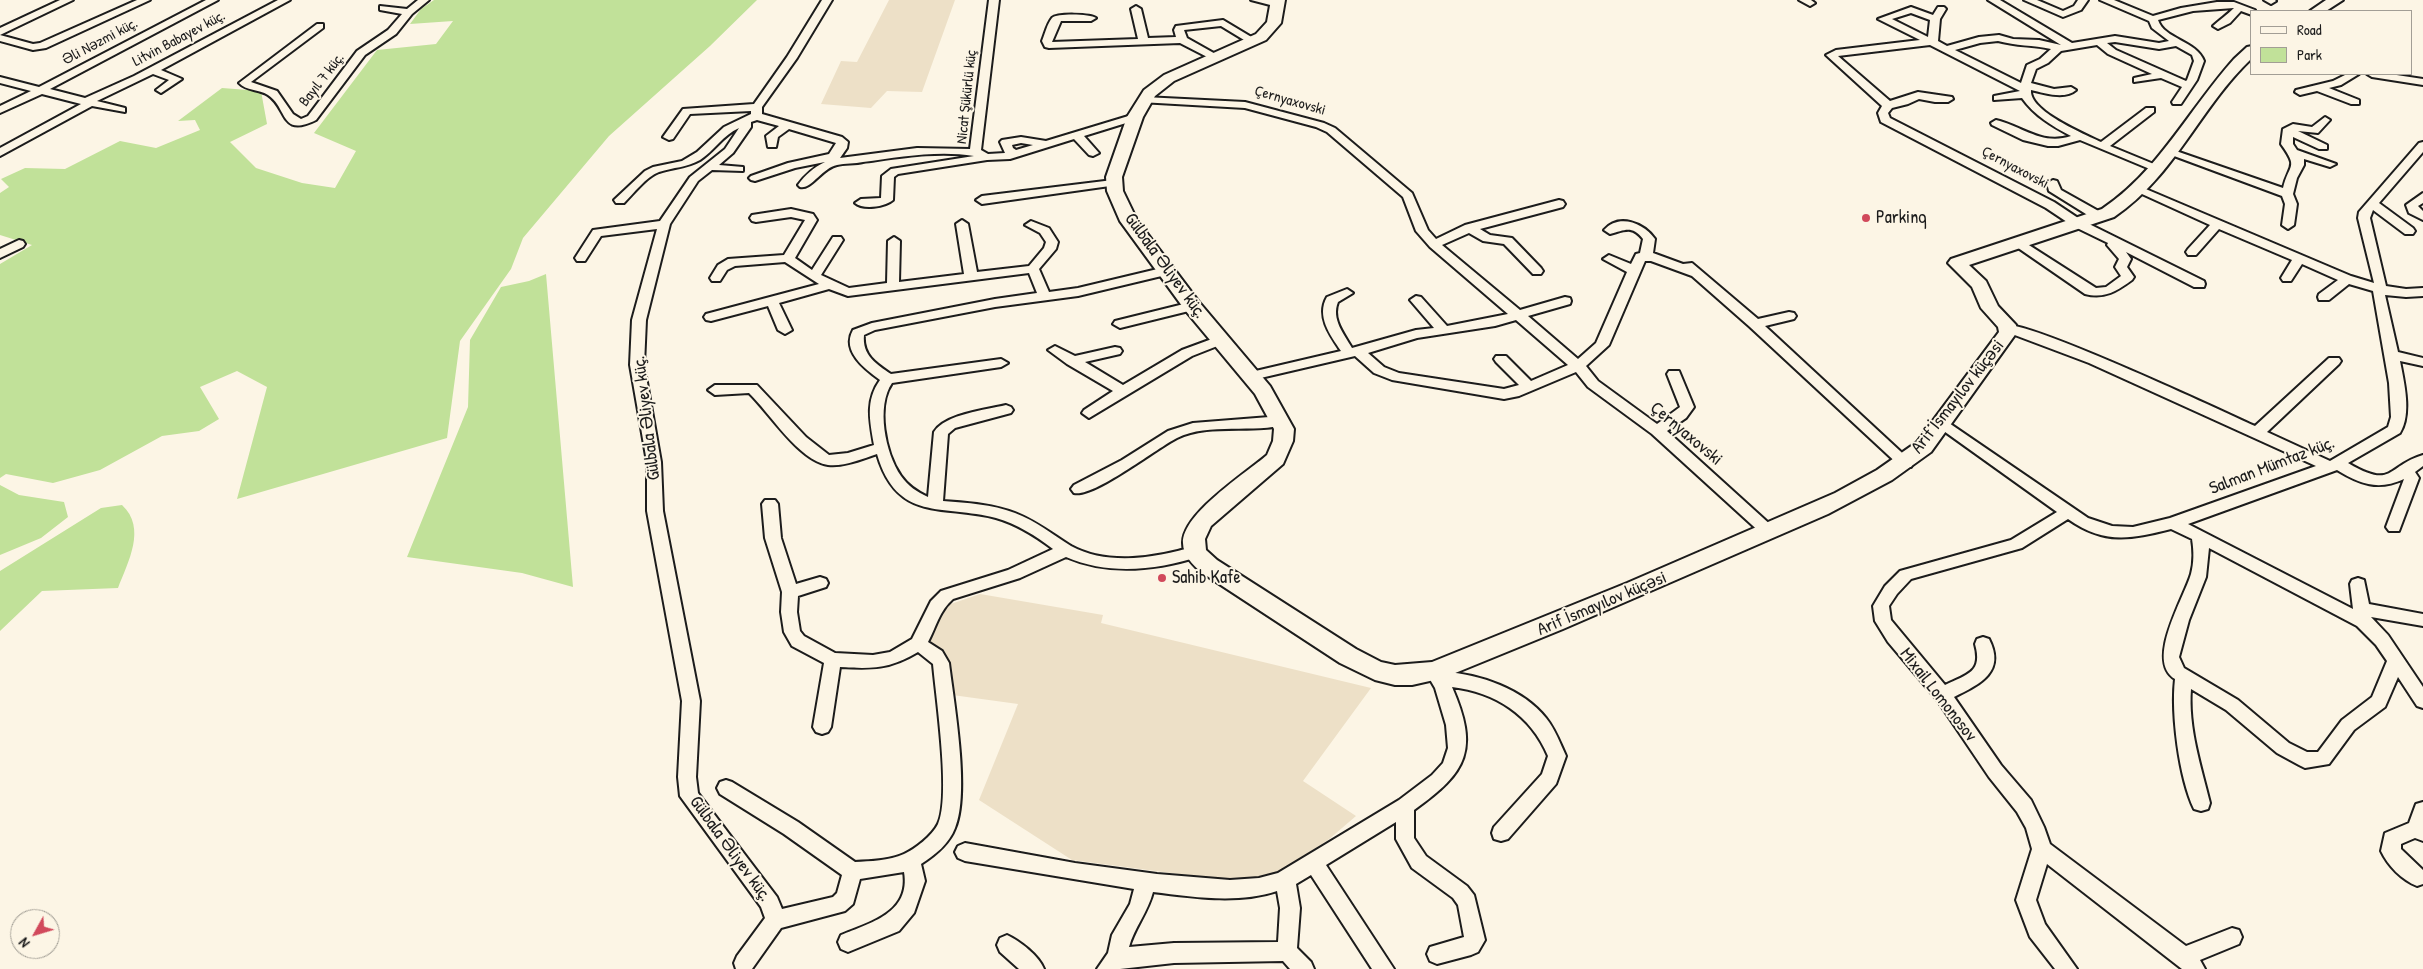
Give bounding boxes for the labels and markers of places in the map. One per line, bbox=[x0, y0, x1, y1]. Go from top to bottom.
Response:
place label: Parkinq bbox=[1876, 207, 1927, 229]
marker: Parkinq bbox=[1860, 212, 1872, 224]
place label: Sahib Kafe bbox=[1172, 567, 1241, 589]
marker: Sahib Kafe bbox=[1156, 572, 1168, 584]

